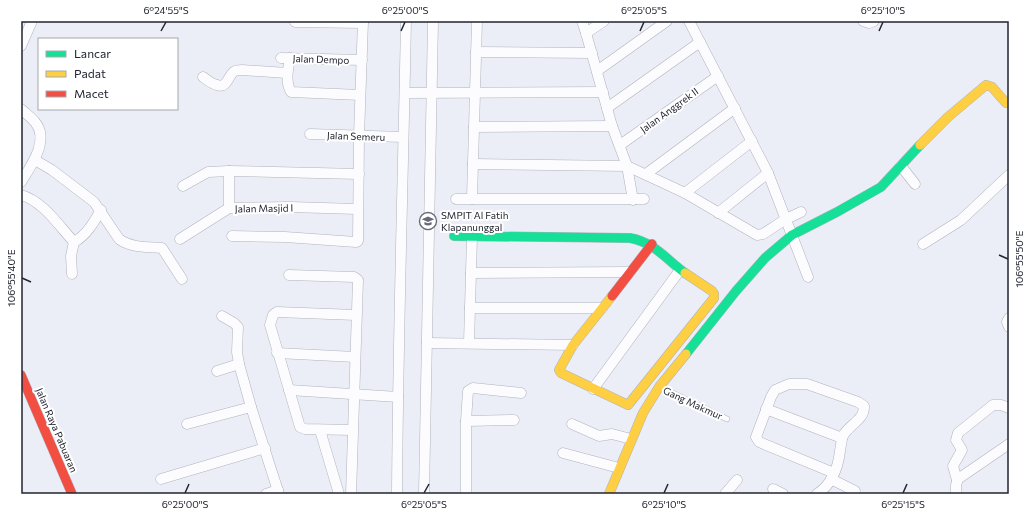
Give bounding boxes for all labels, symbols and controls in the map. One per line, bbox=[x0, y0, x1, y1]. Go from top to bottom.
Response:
text: 6°24'55"S bbox=[143, 4, 189, 16]
text: 6°25'00"S bbox=[382, 4, 428, 16]
text: 6°25'05"S bbox=[621, 4, 667, 16]
text: 6°25'10"S bbox=[861, 4, 905, 16]
legend bbox=[38, 38, 178, 110]
text: Lancar bbox=[74, 46, 111, 60]
street label: Jalan Dempo bbox=[292, 52, 350, 66]
text: Padat bbox=[74, 66, 106, 80]
street label: Jalan Anggrek II bbox=[638, 85, 700, 135]
text: Macet bbox=[74, 86, 109, 100]
street label: Jalan Semeru bbox=[327, 129, 385, 143]
street label: Jalan Masjid I bbox=[235, 201, 293, 215]
place label: SMPIT Al Fatih Klapanunggal bbox=[441, 209, 508, 233]
school or university icon: SMPIT Al Fatih Klapanunggal bbox=[418, 211, 438, 231]
text: 106°55'50"E bbox=[1013, 230, 1025, 288]
text: 106°55'40"E bbox=[5, 249, 17, 307]
street label: Gang Makmur bbox=[661, 384, 725, 422]
street label: Jalan Raya Pabuaran bbox=[34, 386, 80, 474]
text: 6°25'00"S bbox=[162, 498, 208, 510]
text: 6°25'05"S bbox=[401, 498, 447, 510]
text: 6°25'10"S bbox=[642, 498, 686, 510]
text: 6°25'15"S bbox=[881, 498, 925, 510]

